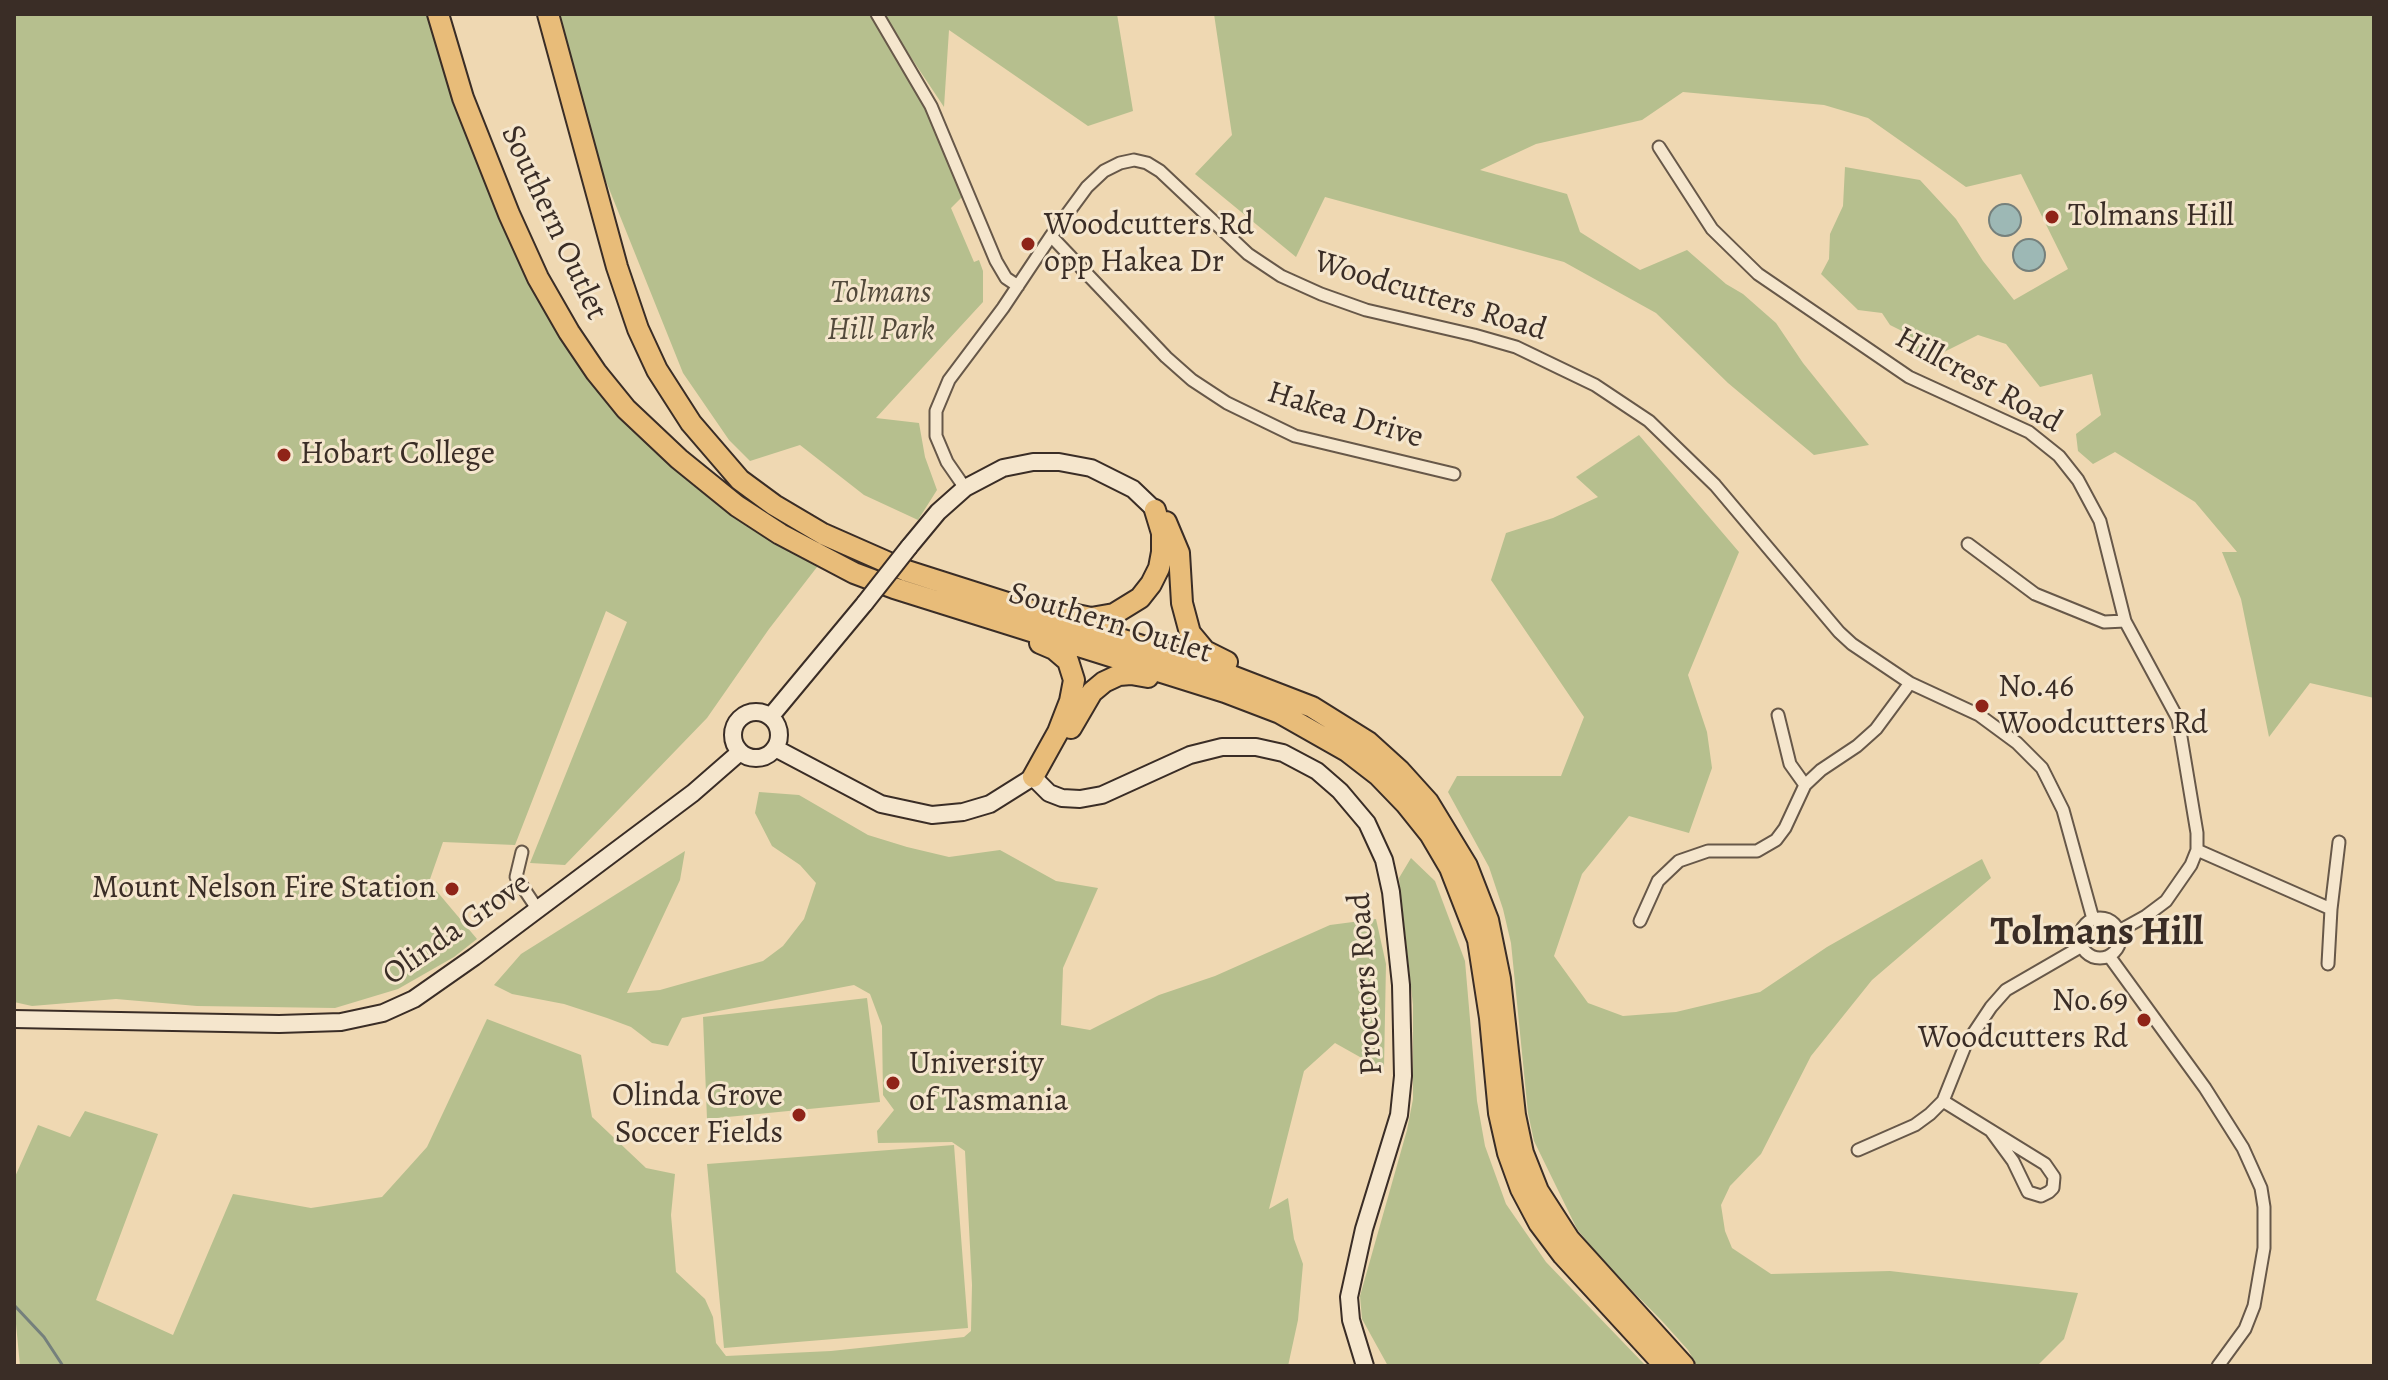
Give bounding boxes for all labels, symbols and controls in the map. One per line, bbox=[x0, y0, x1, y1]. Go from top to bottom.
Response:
street label: Southern Outlet bbox=[491, 120, 615, 326]
place label: Tolmans Hill bbox=[2068, 198, 2234, 236]
place label: Woodcutters Rd opp Hakea Dr bbox=[1044, 207, 1254, 282]
marker: Tolmans Hill bbox=[2043, 208, 2061, 226]
marker: Woodcutters Rd opp Hakea Dr bbox=[1019, 235, 1037, 253]
street label: Woodcutters Road bbox=[1309, 243, 1551, 351]
park label: Tolmans Hill Park bbox=[827, 275, 935, 350]
street label: Hillcrest Road bbox=[1888, 319, 2068, 443]
street label: Hakea Drive bbox=[1262, 374, 1428, 458]
place label: Hobart College bbox=[300, 436, 495, 474]
marker: Hobart College bbox=[275, 446, 293, 464]
street label: Southern Outlet bbox=[1004, 575, 1216, 673]
place label: No.46 Woodcutters Rd bbox=[1998, 669, 2208, 744]
marker: No.46 Woodcutters Rd bbox=[1973, 697, 1991, 715]
street label: Olinda Grove bbox=[376, 865, 538, 995]
place label: Mount Nelson Fire Station bbox=[92, 870, 436, 908]
marker: Mount Nelson Fire Station bbox=[443, 880, 461, 898]
street label: Proctors Road bbox=[1341, 891, 1393, 1077]
district label: Tolmans Hill bbox=[1991, 910, 2203, 958]
place label: No.69 Woodcutters Rd bbox=[1918, 983, 2128, 1058]
marker: No.69 Woodcutters Rd bbox=[2135, 1011, 2153, 1029]
place label: University of Tasmania bbox=[909, 1046, 1068, 1121]
marker: University of Tasmania bbox=[884, 1074, 902, 1092]
place label: Olinda Grove Soccer Fields bbox=[612, 1078, 783, 1153]
marker: Olinda Grove Soccer Fields bbox=[790, 1106, 808, 1124]

